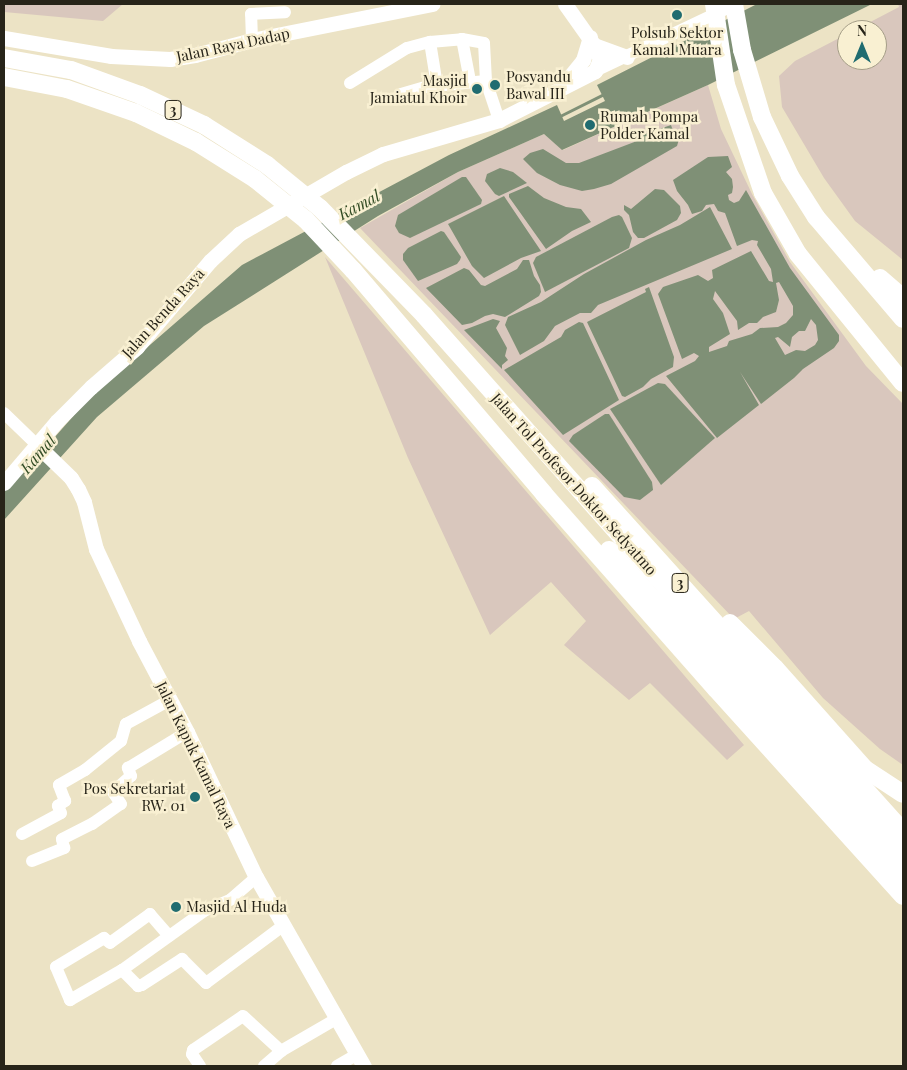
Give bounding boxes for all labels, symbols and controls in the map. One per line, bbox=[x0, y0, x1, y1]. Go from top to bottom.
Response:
marker: Polsub Sektor Kamal Muara bbox=[671, 9, 683, 21]
north arrow bbox=[837, 20, 887, 70]
text: N bbox=[857, 21, 867, 40]
place label: Polsub Sektor Kamal Muara bbox=[631, 23, 723, 58]
street label: Jalan Raya Dadap bbox=[175, 24, 291, 66]
place label: Posyandu Bawal III bbox=[506, 67, 571, 102]
place label: Masjid Jamiatul Khoir bbox=[370, 71, 467, 106]
marker: Posyandu Bawal III bbox=[488, 78, 502, 92]
marker: Masjid Jamiatul Khoir bbox=[471, 83, 483, 95]
road number: 3 bbox=[164, 98, 182, 122]
place label: Rumah Pompa Polder Kamal bbox=[600, 107, 698, 142]
marker: Rumah Pompa Polder Kamal bbox=[584, 119, 596, 131]
water label: Kamal bbox=[335, 186, 383, 224]
street label: Jalan Benda Raya bbox=[118, 264, 208, 362]
street label: Jalan Tol Profesor Doktor Sedyatmo bbox=[487, 389, 661, 579]
water label: Kamal bbox=[16, 431, 60, 477]
road number: 3 bbox=[671, 572, 689, 594]
street label: Jalan Kapuk Kamal Raya bbox=[153, 679, 239, 831]
place label: Pos Sekretariat RW. 01 bbox=[83, 779, 185, 814]
marker: Pos Sekretariat RW. 01 bbox=[189, 791, 201, 803]
place label: Masjid Al Huda bbox=[186, 898, 288, 916]
marker: Masjid Al Huda bbox=[170, 901, 182, 913]

